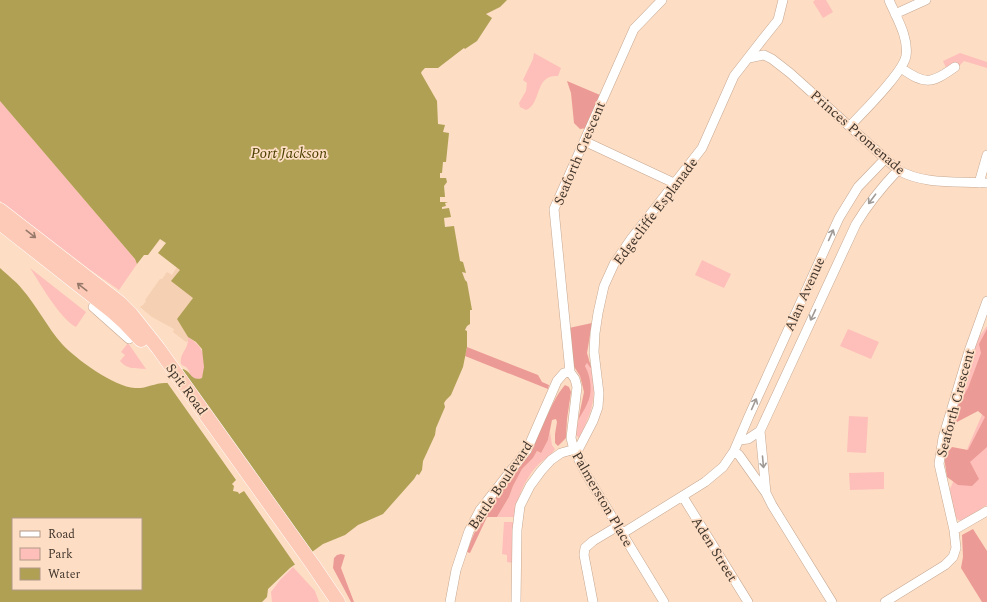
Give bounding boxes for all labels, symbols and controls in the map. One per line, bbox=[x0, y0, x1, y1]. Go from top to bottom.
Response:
street label: Princes Promenade bbox=[805, 85, 910, 180]
street label: Seaforth Crescent bbox=[548, 98, 611, 208]
water label: Port Jackson bbox=[251, 142, 327, 165]
street label: Edgecliffe Esplanade bbox=[608, 153, 703, 269]
one-way arrow bbox=[868, 194, 877, 205]
one-way arrow bbox=[25, 229, 36, 238]
one-way arrow bbox=[828, 229, 835, 241]
street label: Alan Avenue bbox=[779, 254, 830, 335]
one-way arrow bbox=[77, 283, 88, 292]
one-way arrow bbox=[809, 309, 816, 321]
street label: Seaforth Crescent bbox=[931, 347, 980, 459]
street label: Spit Road bbox=[161, 359, 213, 420]
one-way arrow bbox=[751, 399, 758, 411]
street label: Battle Boulevard bbox=[463, 437, 538, 534]
street label: Palmerston Place bbox=[567, 448, 639, 551]
one-way arrow bbox=[759, 455, 766, 468]
street label: Aden Street bbox=[686, 513, 743, 586]
legend bbox=[12, 518, 142, 590]
text: Road bbox=[48, 525, 75, 544]
text: Park bbox=[48, 545, 73, 564]
text: Water bbox=[48, 565, 80, 584]

